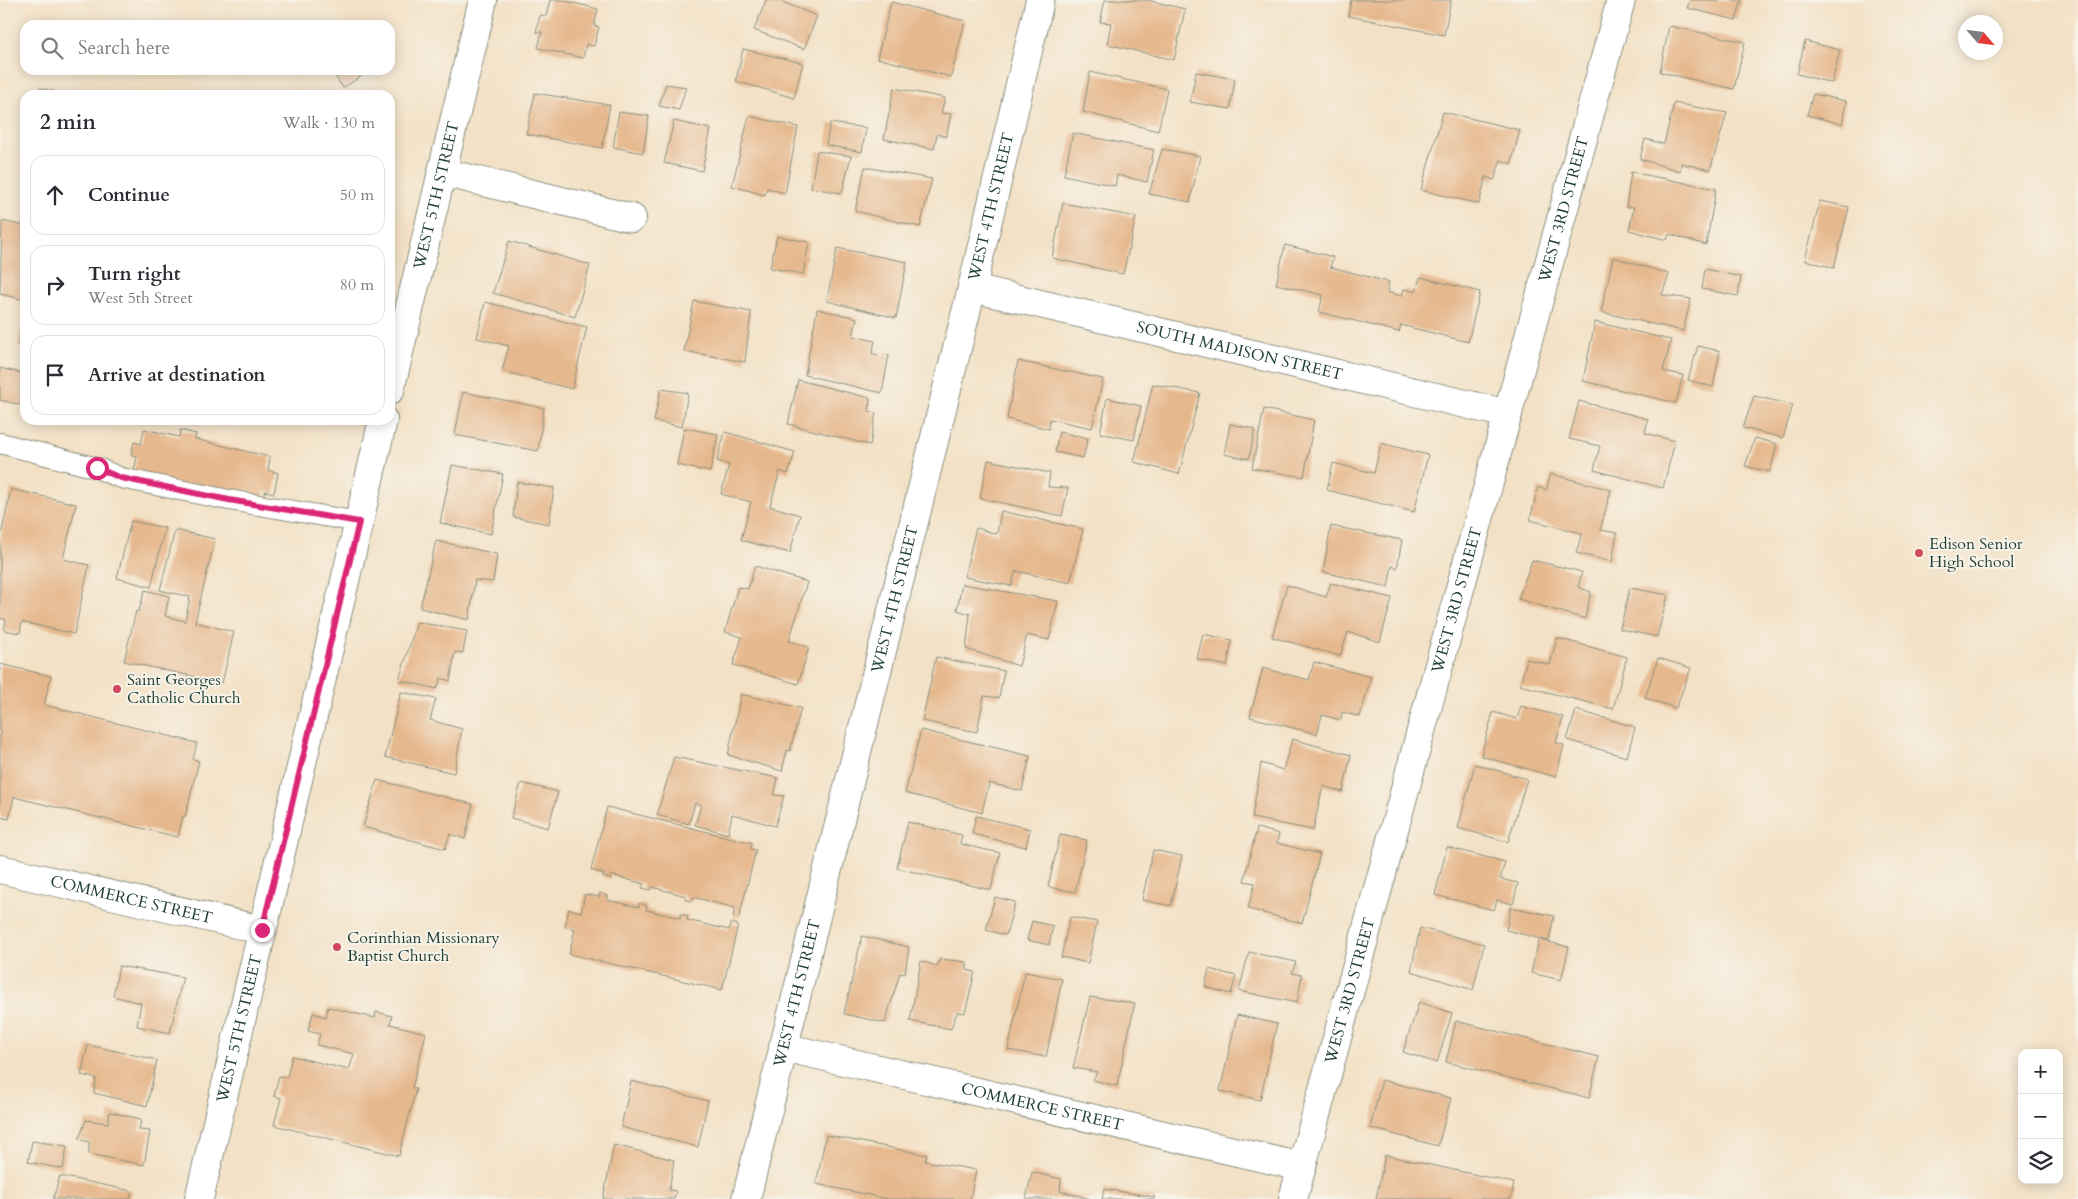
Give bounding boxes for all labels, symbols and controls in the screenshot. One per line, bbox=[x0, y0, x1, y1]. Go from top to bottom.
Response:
north arrow bbox=[1958, 15, 2003, 60]
search box bbox=[20, 20, 395, 75]
icon: search bbox=[38, 34, 66, 62]
text: Search here bbox=[78, 35, 170, 61]
text: 2 min bbox=[40, 108, 96, 137]
text: Walk · 130 m bbox=[283, 112, 375, 134]
street label: WEST 5TH STREET bbox=[408, 119, 465, 273]
street label: WEST 4TH STREET bbox=[963, 130, 1019, 284]
street label: WEST 3RD STREET bbox=[1533, 134, 1594, 286]
icon: ahead bbox=[41, 181, 69, 209]
text: Continue bbox=[88, 182, 170, 208]
text: 50 m bbox=[340, 184, 374, 206]
text: Turn right bbox=[88, 261, 180, 287]
icon: right bbox=[41, 271, 69, 299]
text: 80 m bbox=[340, 274, 374, 296]
text: West 5th Street bbox=[88, 287, 192, 309]
street label: SOUTH MADISON STREET bbox=[1134, 316, 1345, 386]
icon: arrive bbox=[41, 361, 69, 389]
text: Arrive at destination bbox=[88, 362, 265, 388]
route start bbox=[86, 457, 109, 480]
street label: WEST 4TH STREET bbox=[866, 523, 924, 676]
street label: WEST 3RD STREET bbox=[1426, 524, 1487, 676]
place label: Edison Senior High School bbox=[1929, 533, 2023, 573]
marker: Edison Senior High School bbox=[1913, 547, 1925, 559]
place label: Saint Georges Catholic Church bbox=[127, 669, 241, 709]
marker: Saint Georges Catholic Church bbox=[111, 683, 123, 695]
street label: COMMERCE STREET bbox=[48, 870, 215, 929]
street label: WEST 3RD STREET bbox=[1319, 915, 1381, 1067]
street label: WEST 4TH STREET bbox=[768, 917, 826, 1070]
route end bbox=[251, 919, 274, 942]
place label: Corinthian Missionary Baptist Church bbox=[347, 927, 500, 967]
marker: Corinthian Missionary Baptist Church bbox=[331, 941, 343, 953]
street label: WEST 5TH STREET bbox=[211, 952, 267, 1106]
map controls bbox=[2018, 1049, 2063, 1184]
button: + bbox=[2018, 1049, 2063, 1094]
street label: COMMERCE STREET bbox=[959, 1078, 1126, 1136]
button: − bbox=[2018, 1094, 2063, 1139]
button: layers bbox=[2018, 1139, 2063, 1184]

